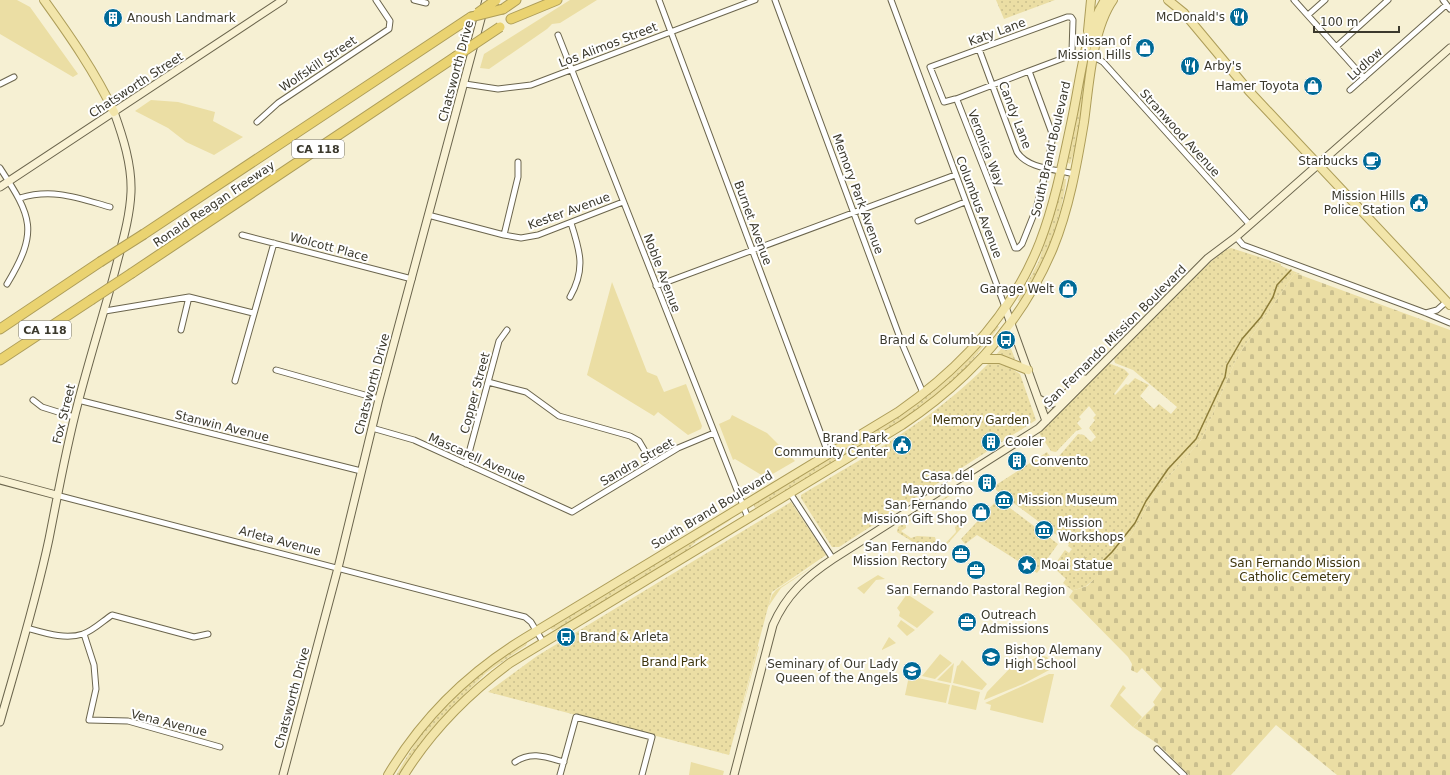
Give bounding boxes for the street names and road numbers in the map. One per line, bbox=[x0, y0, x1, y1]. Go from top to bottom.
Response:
street label: Katy Lane bbox=[967, 15, 1027, 49]
street label: Chatsworth Drive bbox=[436, 19, 476, 123]
street label: Los Alimos Street bbox=[557, 20, 659, 70]
street label: Wolfskill Street bbox=[277, 33, 359, 95]
street label: Ludlow bbox=[1345, 45, 1385, 83]
street label: Chatsworth Street bbox=[86, 49, 186, 121]
street label: Candy Lane bbox=[996, 79, 1034, 151]
street label: South Brand Boulevard bbox=[1029, 80, 1073, 218]
street label: Stranwood Avenue bbox=[1137, 86, 1223, 180]
street label: Veronica Way bbox=[965, 108, 1007, 188]
street label: Memory Park Avenue bbox=[830, 132, 886, 256]
road number: CA 118 bbox=[292, 140, 344, 158]
street label: Columbus Avenue bbox=[953, 154, 1005, 260]
street label: Ronald Reagan Freeway bbox=[151, 158, 277, 250]
street label: Burnet Avenue bbox=[731, 179, 775, 267]
street label: Kester Avenue bbox=[526, 190, 612, 232]
street label: Wolcott Place bbox=[288, 230, 370, 264]
street label: Noble Avenue bbox=[641, 232, 683, 314]
street label: San Fernando Mission Boulevard bbox=[1041, 262, 1189, 410]
road number: CA 118 bbox=[19, 321, 71, 339]
street label: Chatsworth Drive bbox=[352, 332, 392, 436]
street label: Copper Street bbox=[457, 351, 493, 435]
street label: Fox Street bbox=[50, 383, 78, 445]
street label: Stanwin Avenue bbox=[174, 408, 270, 444]
street label: Mascarell Avenue bbox=[426, 430, 528, 486]
street label: Sandra Street bbox=[598, 435, 677, 489]
street label: South Brand Boulevard bbox=[649, 468, 775, 552]
street label: Arleta Avenue bbox=[237, 523, 323, 559]
street label: Chatsworth Drive bbox=[272, 646, 312, 750]
street label: Vena Avenue bbox=[129, 707, 209, 739]

